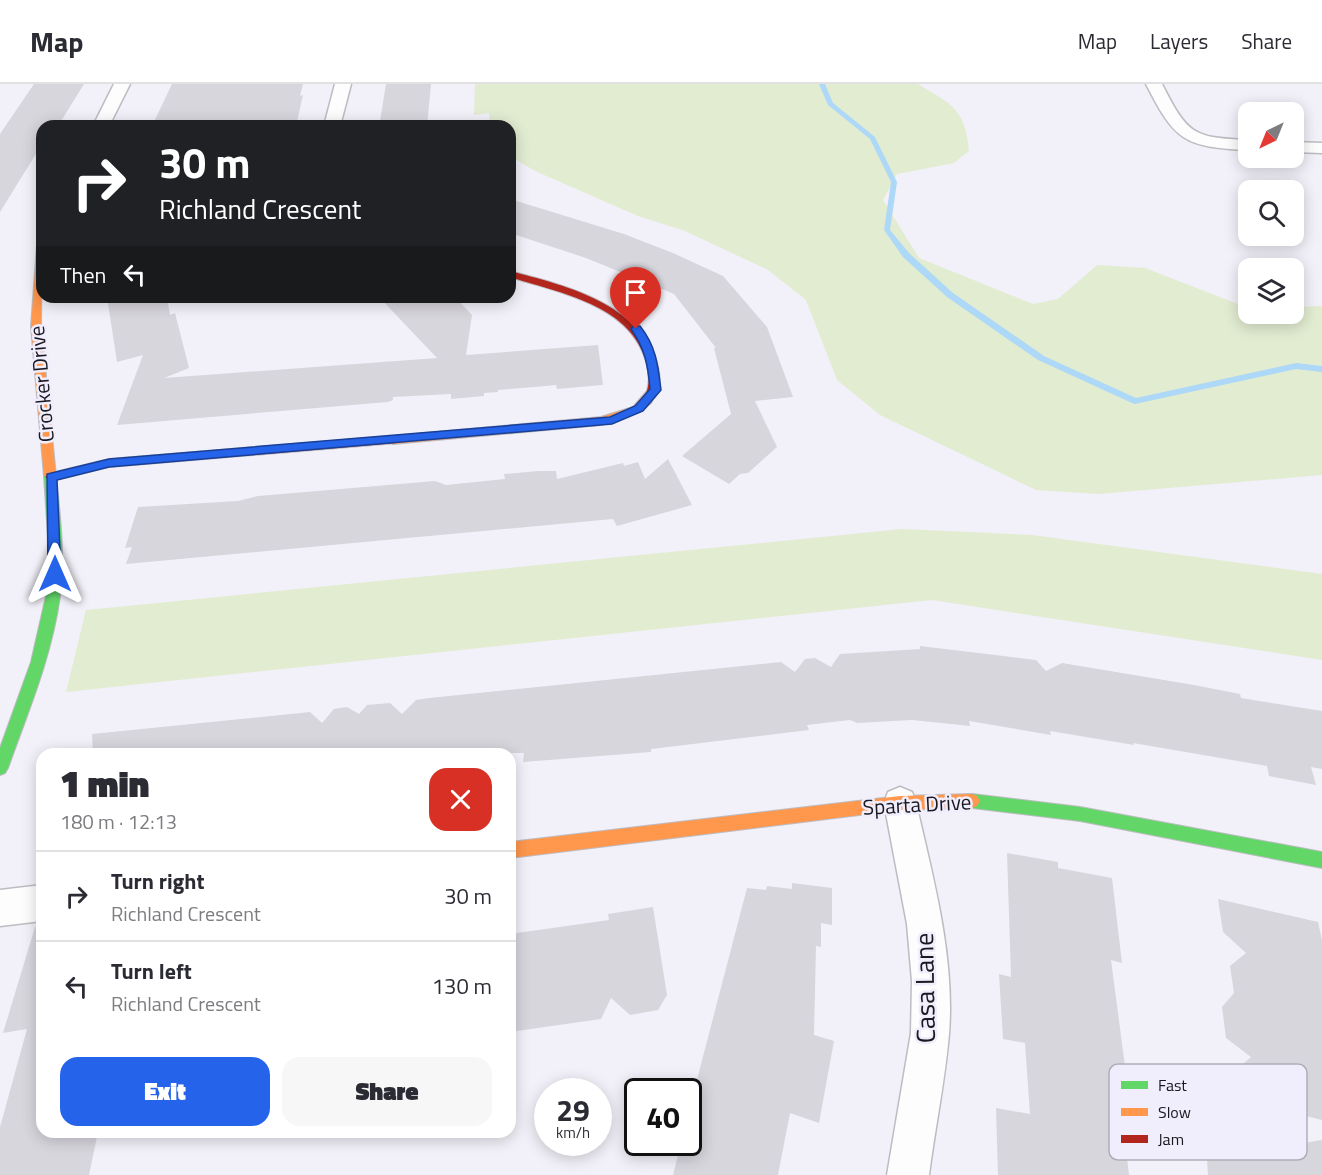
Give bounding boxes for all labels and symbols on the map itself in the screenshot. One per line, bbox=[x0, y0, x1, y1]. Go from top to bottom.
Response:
north arrow bbox=[1238, 102, 1304, 168]
pin bbox=[610, 267, 661, 329]
street label: Crocker Drive bbox=[20, 324, 62, 444]
position arrow bbox=[23, 542, 87, 606]
street label: Sparta Drive bbox=[862, 785, 972, 823]
street label: Casa Lane bbox=[904, 932, 945, 1044]
legend bbox=[1109, 1064, 1307, 1160]
text: Fast bbox=[1158, 1073, 1187, 1097]
speed limit sign: 40 bbox=[624, 1078, 702, 1156]
text: Slow bbox=[1158, 1100, 1191, 1124]
text: Jam bbox=[1158, 1127, 1184, 1151]

